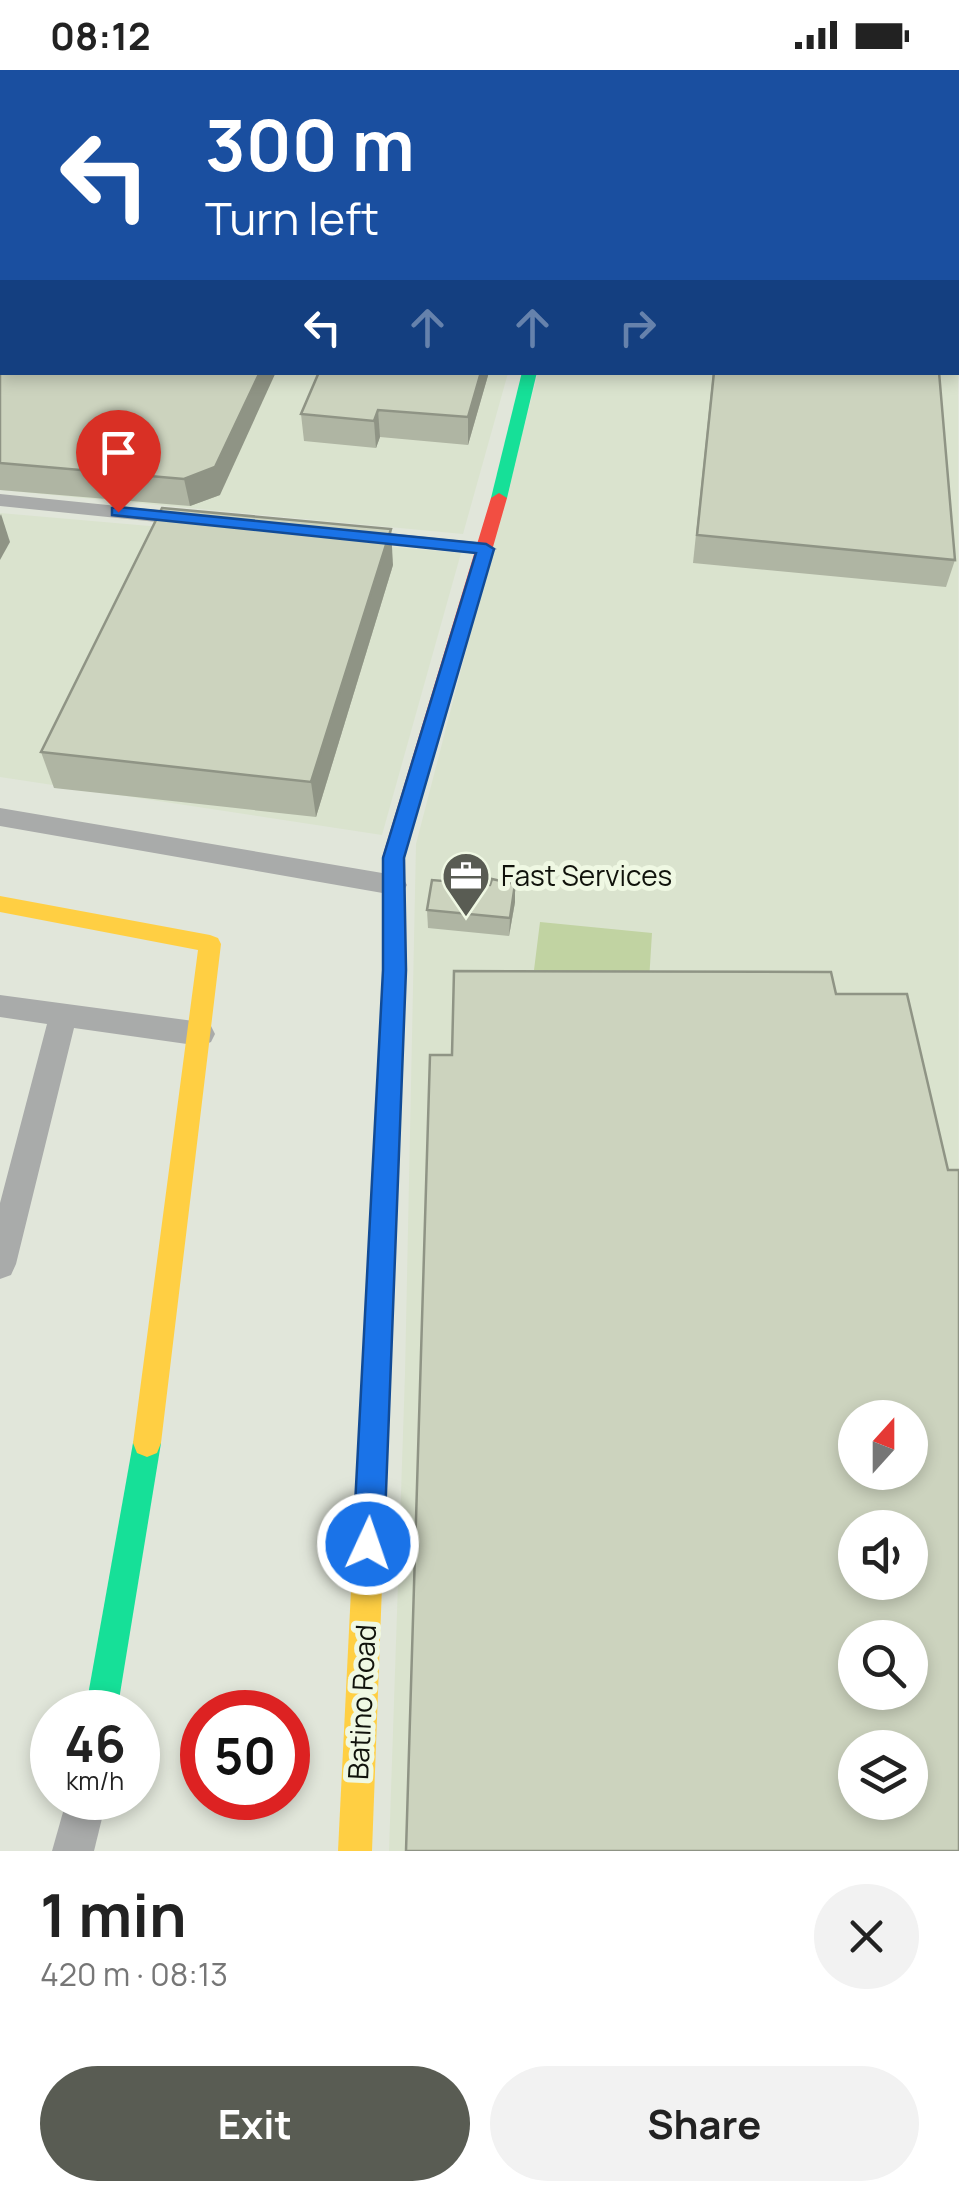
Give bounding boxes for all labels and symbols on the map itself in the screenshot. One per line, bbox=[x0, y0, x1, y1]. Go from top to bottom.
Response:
pin bbox=[76, 410, 161, 513]
office icon: Fast Services bbox=[440, 850, 492, 918]
place label: Fast Services bbox=[501, 856, 672, 894]
north arrow bbox=[838, 1400, 928, 1490]
position arrow bbox=[316, 1492, 420, 1596]
street label: Batino Road bbox=[338, 1623, 384, 1781]
speed limit sign: 50 bbox=[180, 1690, 310, 1820]

